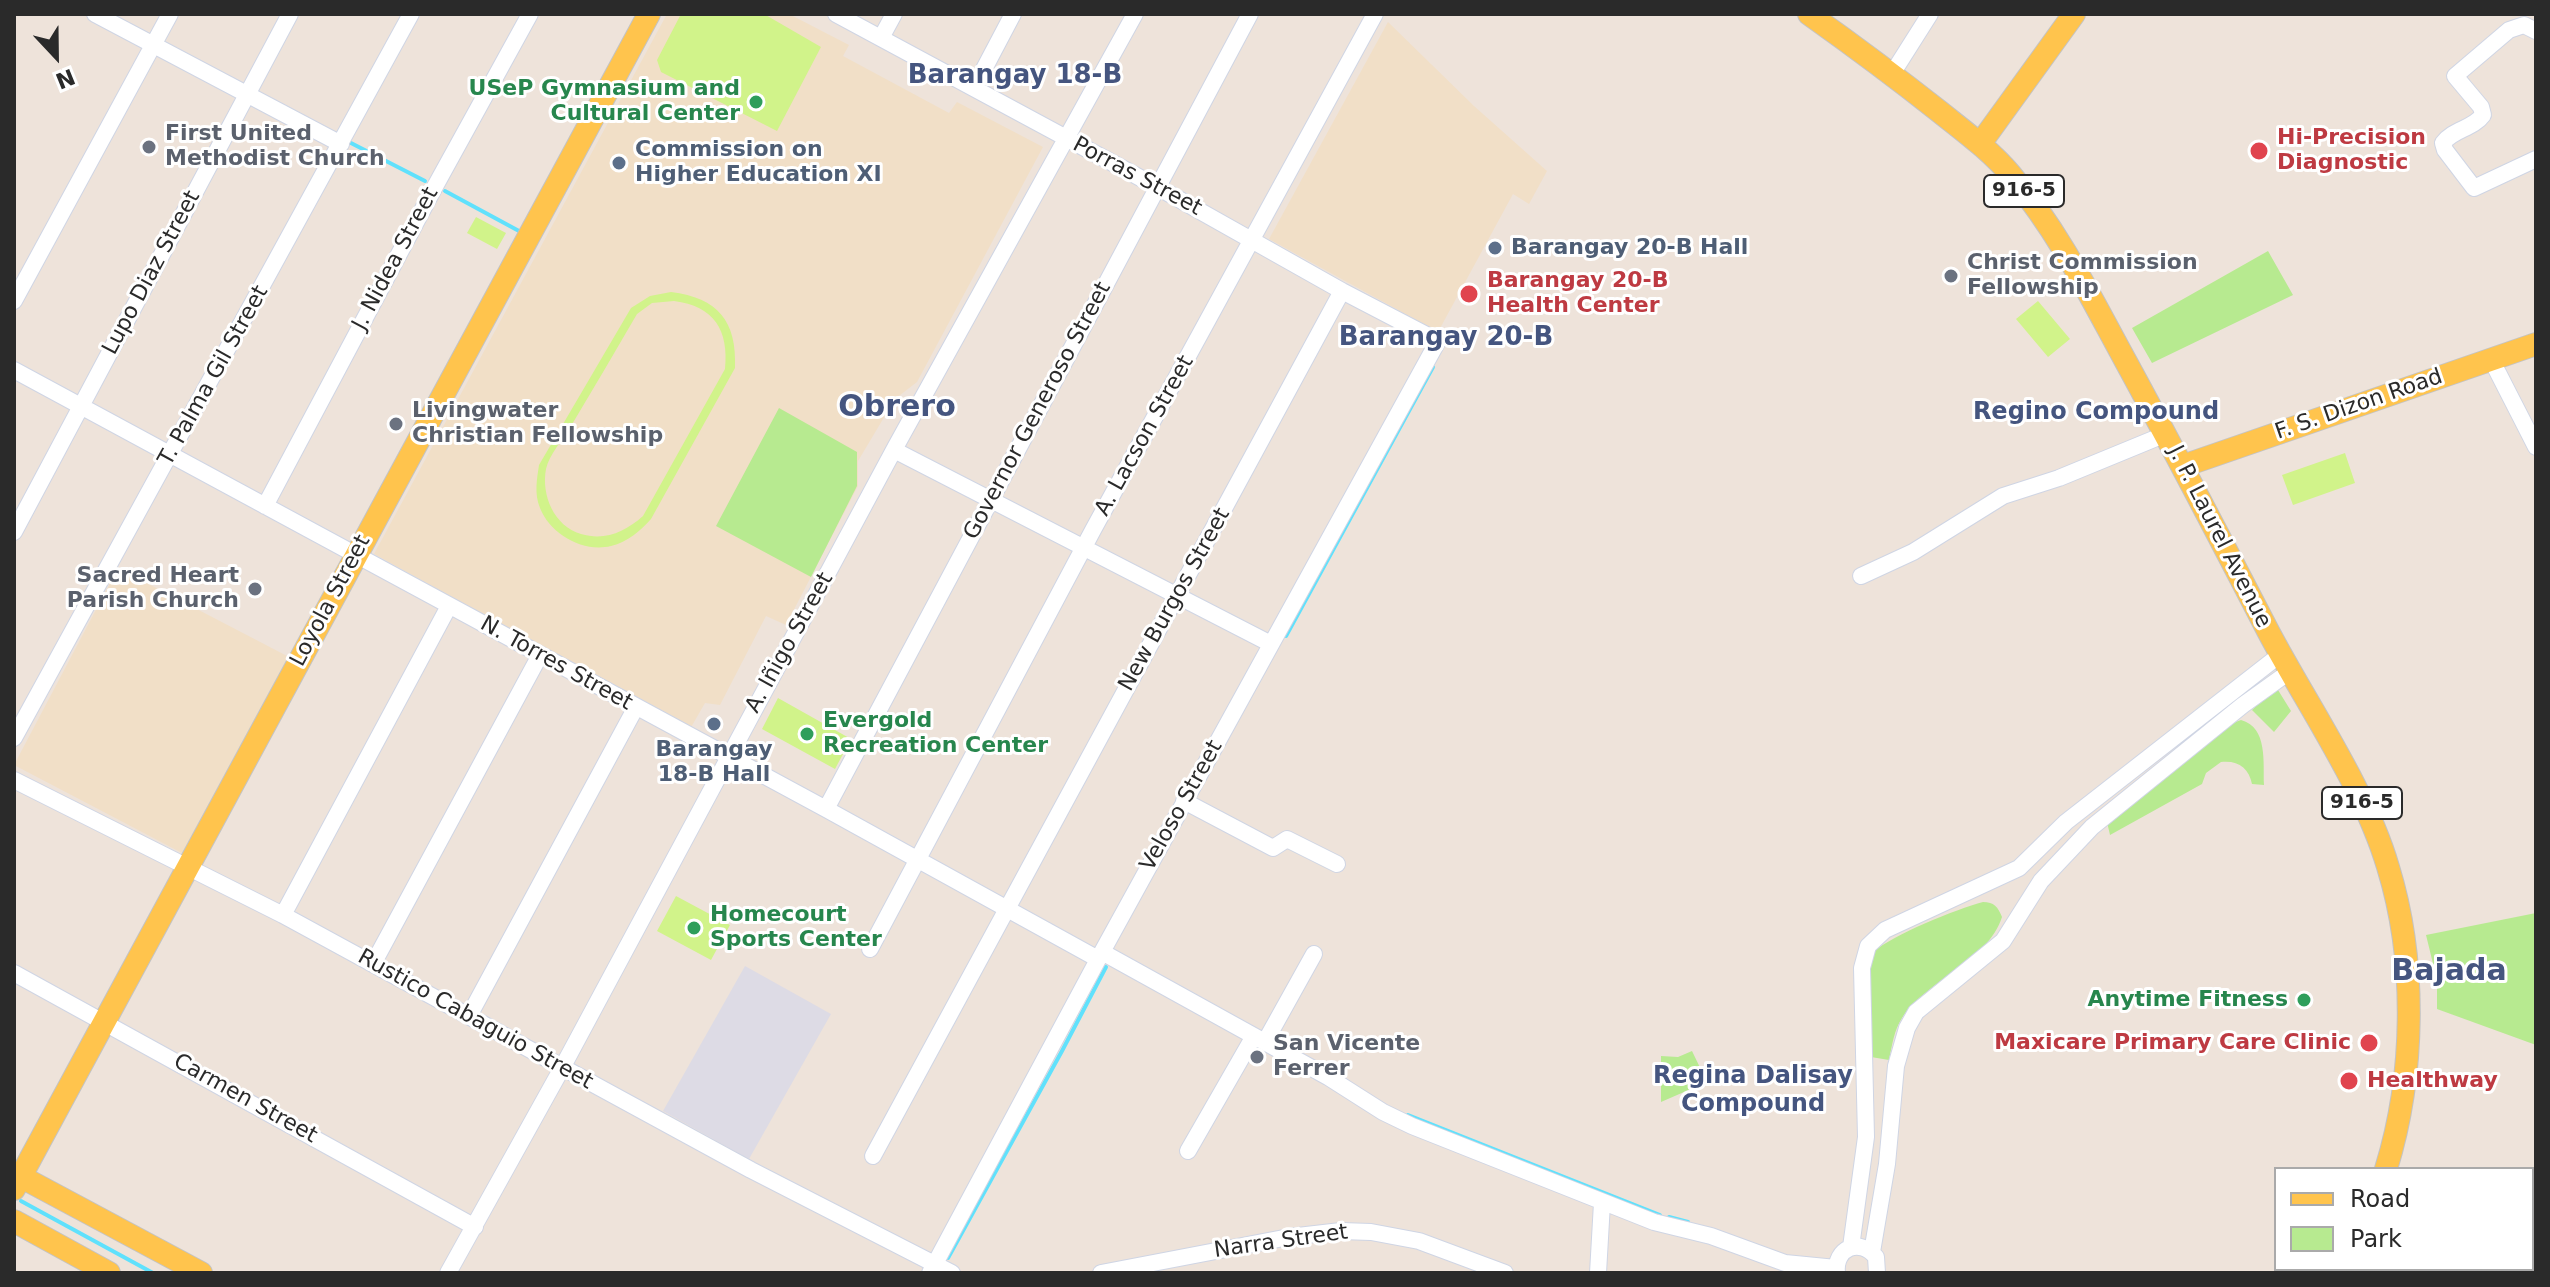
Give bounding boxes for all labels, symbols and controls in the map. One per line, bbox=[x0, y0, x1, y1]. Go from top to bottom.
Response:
north arrow bbox=[16, 16, 96, 96]
district label: Barangay 18-B bbox=[908, 60, 1122, 92]
text: N bbox=[52, 64, 78, 94]
place label: USeP Gymnasium and Cultural Center bbox=[469, 76, 740, 128]
marker: USeP Gymnasium and Cultural Center bbox=[747, 93, 765, 111]
place label: First United Methodist Church bbox=[165, 121, 385, 172]
place label: Hi-Precision Diagnostic bbox=[2277, 125, 2426, 176]
street label: Porras Street bbox=[1068, 132, 1206, 222]
place label: Commission on Higher Education XI bbox=[635, 137, 882, 188]
marker: First United Methodist Church bbox=[140, 138, 158, 156]
marker: Hi-Precision Diagnostic bbox=[2248, 140, 2270, 162]
marker: Commission on Higher Education XI bbox=[610, 154, 628, 172]
road number: 916-5 bbox=[1984, 175, 2064, 207]
street label: J. Nidea Street bbox=[347, 183, 445, 335]
street label: Lupo Diaz Street bbox=[98, 186, 206, 360]
place label: Barangay 20-B Hall bbox=[1511, 235, 1748, 261]
marker: Barangay 20-B Hall bbox=[1486, 239, 1504, 257]
place label: Christ Commission Fellowship bbox=[1967, 250, 2198, 302]
marker: Christ Commission Fellowship bbox=[1942, 267, 1960, 285]
place label: Barangay 20-B Health Center bbox=[1487, 268, 1668, 320]
street label: Governor Generoso Street bbox=[959, 278, 1117, 544]
street label: T. Palma Gil Street bbox=[154, 281, 274, 471]
marker: Barangay 20-B Health Center bbox=[1458, 283, 1480, 305]
district label: Barangay 20-B bbox=[1339, 322, 1553, 354]
street label: A. Lacson Street bbox=[1090, 351, 1200, 521]
street label: F. S. Dizon Road bbox=[2272, 364, 2446, 446]
district label: Obrero bbox=[838, 390, 956, 426]
place label: Livingwater Christian Fellowship bbox=[412, 398, 663, 450]
district label: Regino Compound bbox=[1973, 399, 2219, 427]
marker: Livingwater Christian Fellowship bbox=[387, 415, 405, 433]
street label: J. P. Laurel Avenue bbox=[2162, 441, 2276, 633]
street label: New Burgos Street bbox=[1114, 504, 1236, 696]
street label: Loyola Street bbox=[285, 531, 377, 671]
place label: Sacred Heart Parish Church bbox=[67, 563, 239, 614]
street label: A. Iñigo Street bbox=[741, 568, 839, 718]
marker: Sacred Heart Parish Church bbox=[246, 580, 264, 598]
street label: N. Torres Street bbox=[475, 611, 637, 717]
place label: Evergold Recreation Center bbox=[823, 708, 1048, 760]
marker: Barangay 18-B Hall bbox=[705, 715, 723, 733]
marker: Evergold Recreation Center bbox=[798, 725, 816, 743]
street label: Veloso Street bbox=[1135, 736, 1229, 876]
place label: Barangay 18-B Hall bbox=[655, 737, 773, 788]
road number: 916-5 bbox=[2322, 787, 2402, 819]
place label: Homecourt Sports Center bbox=[710, 902, 882, 954]
marker: Homecourt Sports Center bbox=[685, 919, 703, 937]
street label: Rustico Cabaguio Street bbox=[353, 944, 597, 1096]
district label: Bajada bbox=[2391, 954, 2507, 990]
place label: Anytime Fitness bbox=[2088, 987, 2288, 1013]
marker: Anytime Fitness bbox=[2295, 991, 2313, 1009]
place label: Maxicare Primary Care Clinic bbox=[1994, 1030, 2351, 1056]
place label: San Vicente Ferrer bbox=[1273, 1031, 1420, 1082]
marker: Maxicare Primary Care Clinic bbox=[2358, 1032, 2380, 1054]
marker: San Vicente Ferrer bbox=[1248, 1048, 1266, 1066]
street label: Carmen Street bbox=[169, 1049, 321, 1149]
district label: Regina Dalisay Compound bbox=[1653, 1063, 1853, 1119]
place label: Healthway bbox=[2367, 1068, 2498, 1094]
marker: Healthway bbox=[2338, 1070, 2360, 1092]
legend bbox=[2274, 1167, 2534, 1271]
text: Road bbox=[2350, 1185, 2410, 1213]
street label: Narra Street bbox=[1212, 1220, 1350, 1264]
text: Park bbox=[2350, 1225, 2402, 1253]

